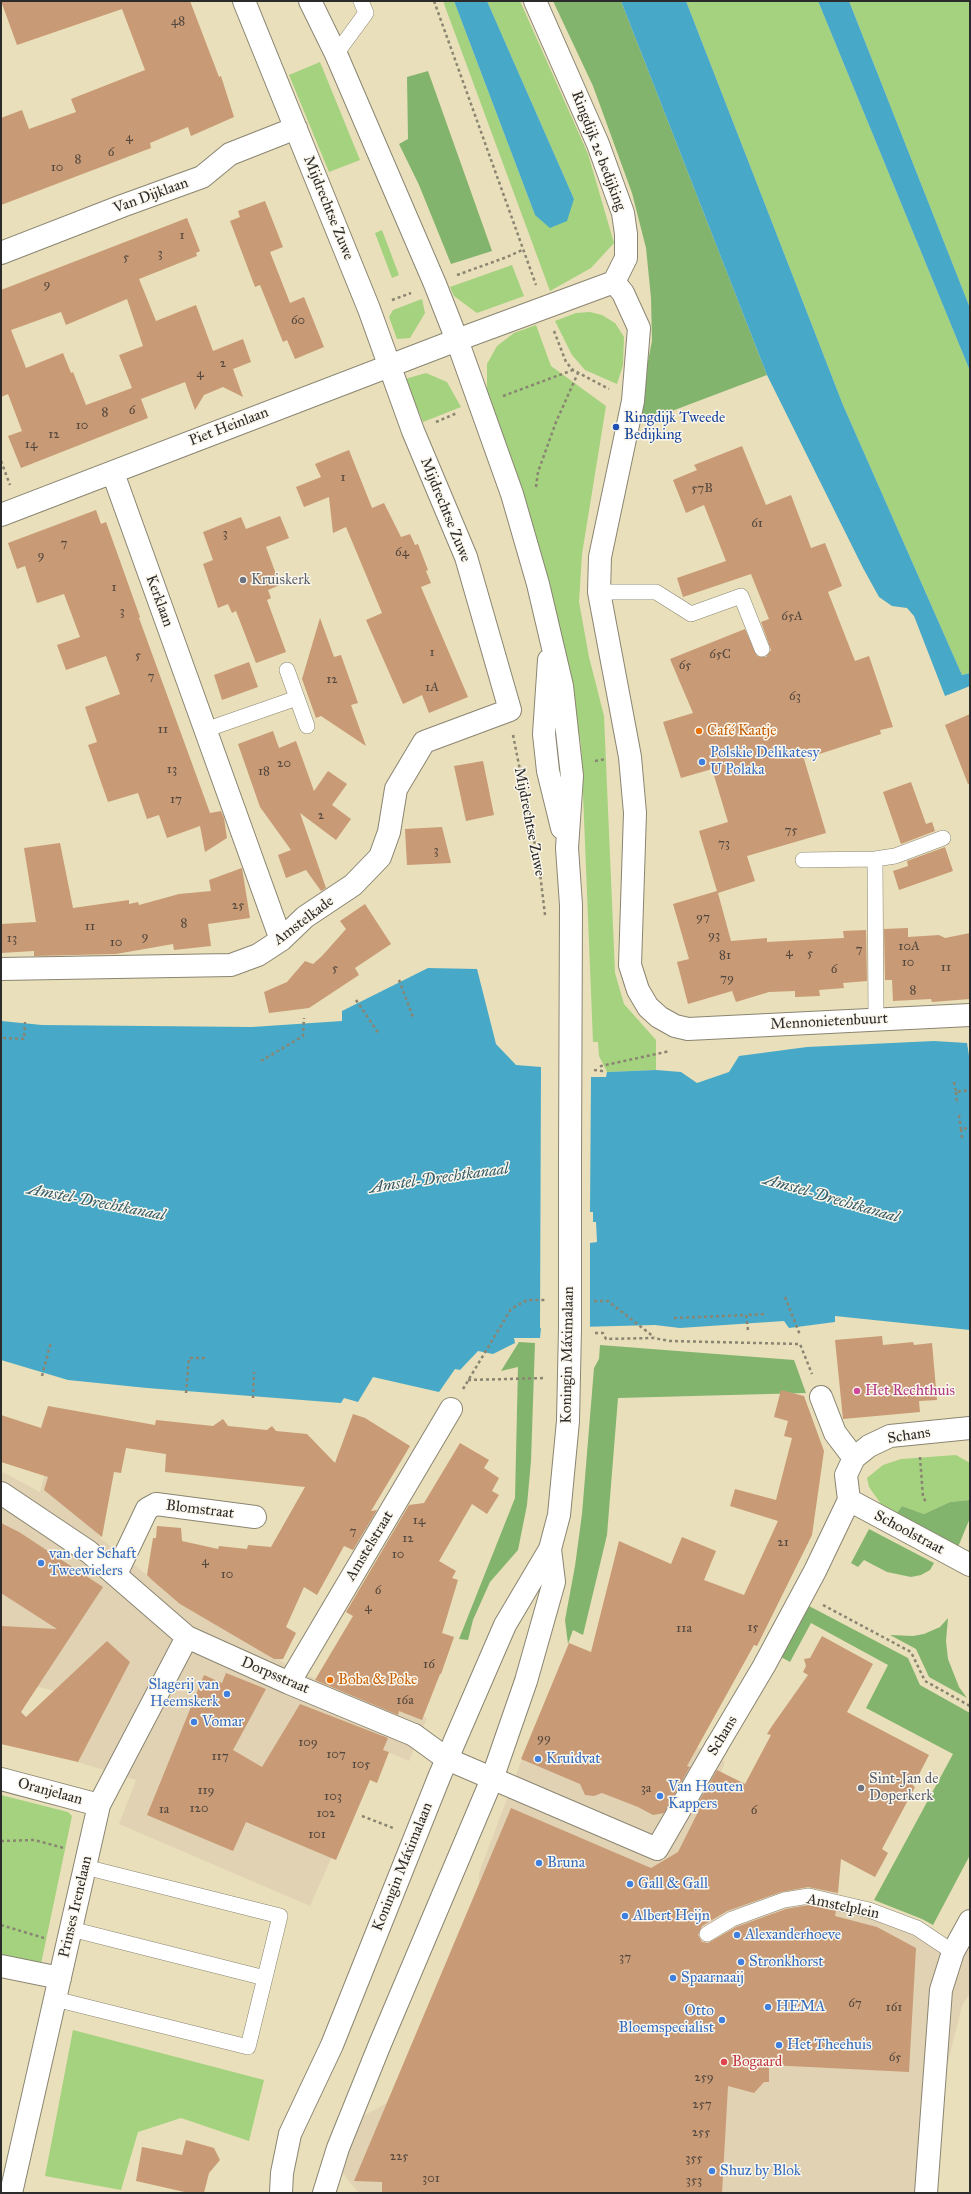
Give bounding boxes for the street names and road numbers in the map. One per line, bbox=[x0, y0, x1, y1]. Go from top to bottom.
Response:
street label: Ringdijk 2e bedijking bbox=[567, 88, 629, 214]
street label: Mijdrechtse Zuwe bbox=[299, 153, 357, 263]
street label: Van Dijklaan bbox=[111, 174, 191, 218]
street label: Piet Heinlaan bbox=[187, 404, 271, 450]
street label: Mijdrechtse Zuwe bbox=[416, 455, 474, 565]
street label: Kerklaan bbox=[141, 573, 177, 629]
street label: Mijdrechtse Zuwe bbox=[510, 766, 548, 878]
street label: Amstelkade bbox=[270, 892, 338, 950]
street label: Mennonietenbuurt bbox=[770, 1010, 888, 1034]
street label: Koningin Máximalaan bbox=[558, 1286, 578, 1424]
street label: Schans bbox=[886, 1424, 932, 1448]
street label: Blomstraat bbox=[165, 1497, 235, 1523]
street label: Schoolstraat bbox=[871, 1507, 947, 1559]
street label: Amstelstraat bbox=[342, 1508, 398, 1584]
street label: Dorpsstraat bbox=[238, 1654, 312, 1698]
street label: Schans bbox=[704, 1713, 742, 1759]
street label: Oranjelaan bbox=[16, 1775, 84, 1809]
street label: Koningin Máximalaan bbox=[369, 1800, 437, 1934]
street label: Prinses Irenelaan bbox=[56, 1854, 96, 1960]
street label: Amstelplein bbox=[805, 1891, 881, 1923]

